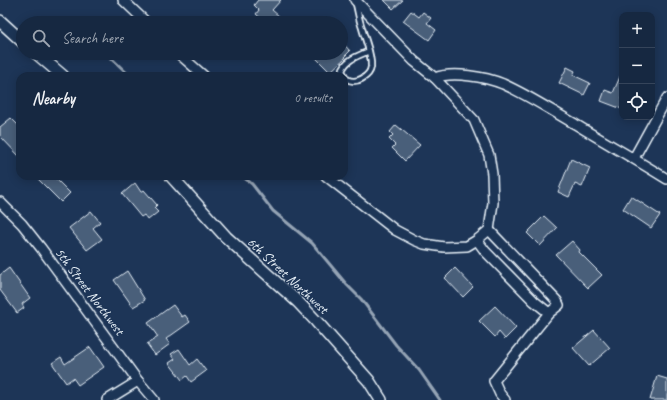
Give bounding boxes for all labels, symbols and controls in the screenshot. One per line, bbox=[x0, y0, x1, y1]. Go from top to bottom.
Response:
map controls bbox=[619, 12, 655, 120]
button: + bbox=[619, 12, 655, 48]
search box bbox=[16, 16, 348, 60]
icon: search bbox=[30, 27, 52, 49]
text: Search here bbox=[62, 29, 123, 48]
button: − bbox=[619, 48, 655, 84]
button: locate bbox=[619, 84, 655, 120]
text: Nearby bbox=[32, 88, 75, 109]
text: 0 results bbox=[294, 90, 332, 106]
street label: 6th Street Northwest bbox=[244, 233, 333, 318]
street label: 5th Street Northwest bbox=[51, 244, 129, 339]

